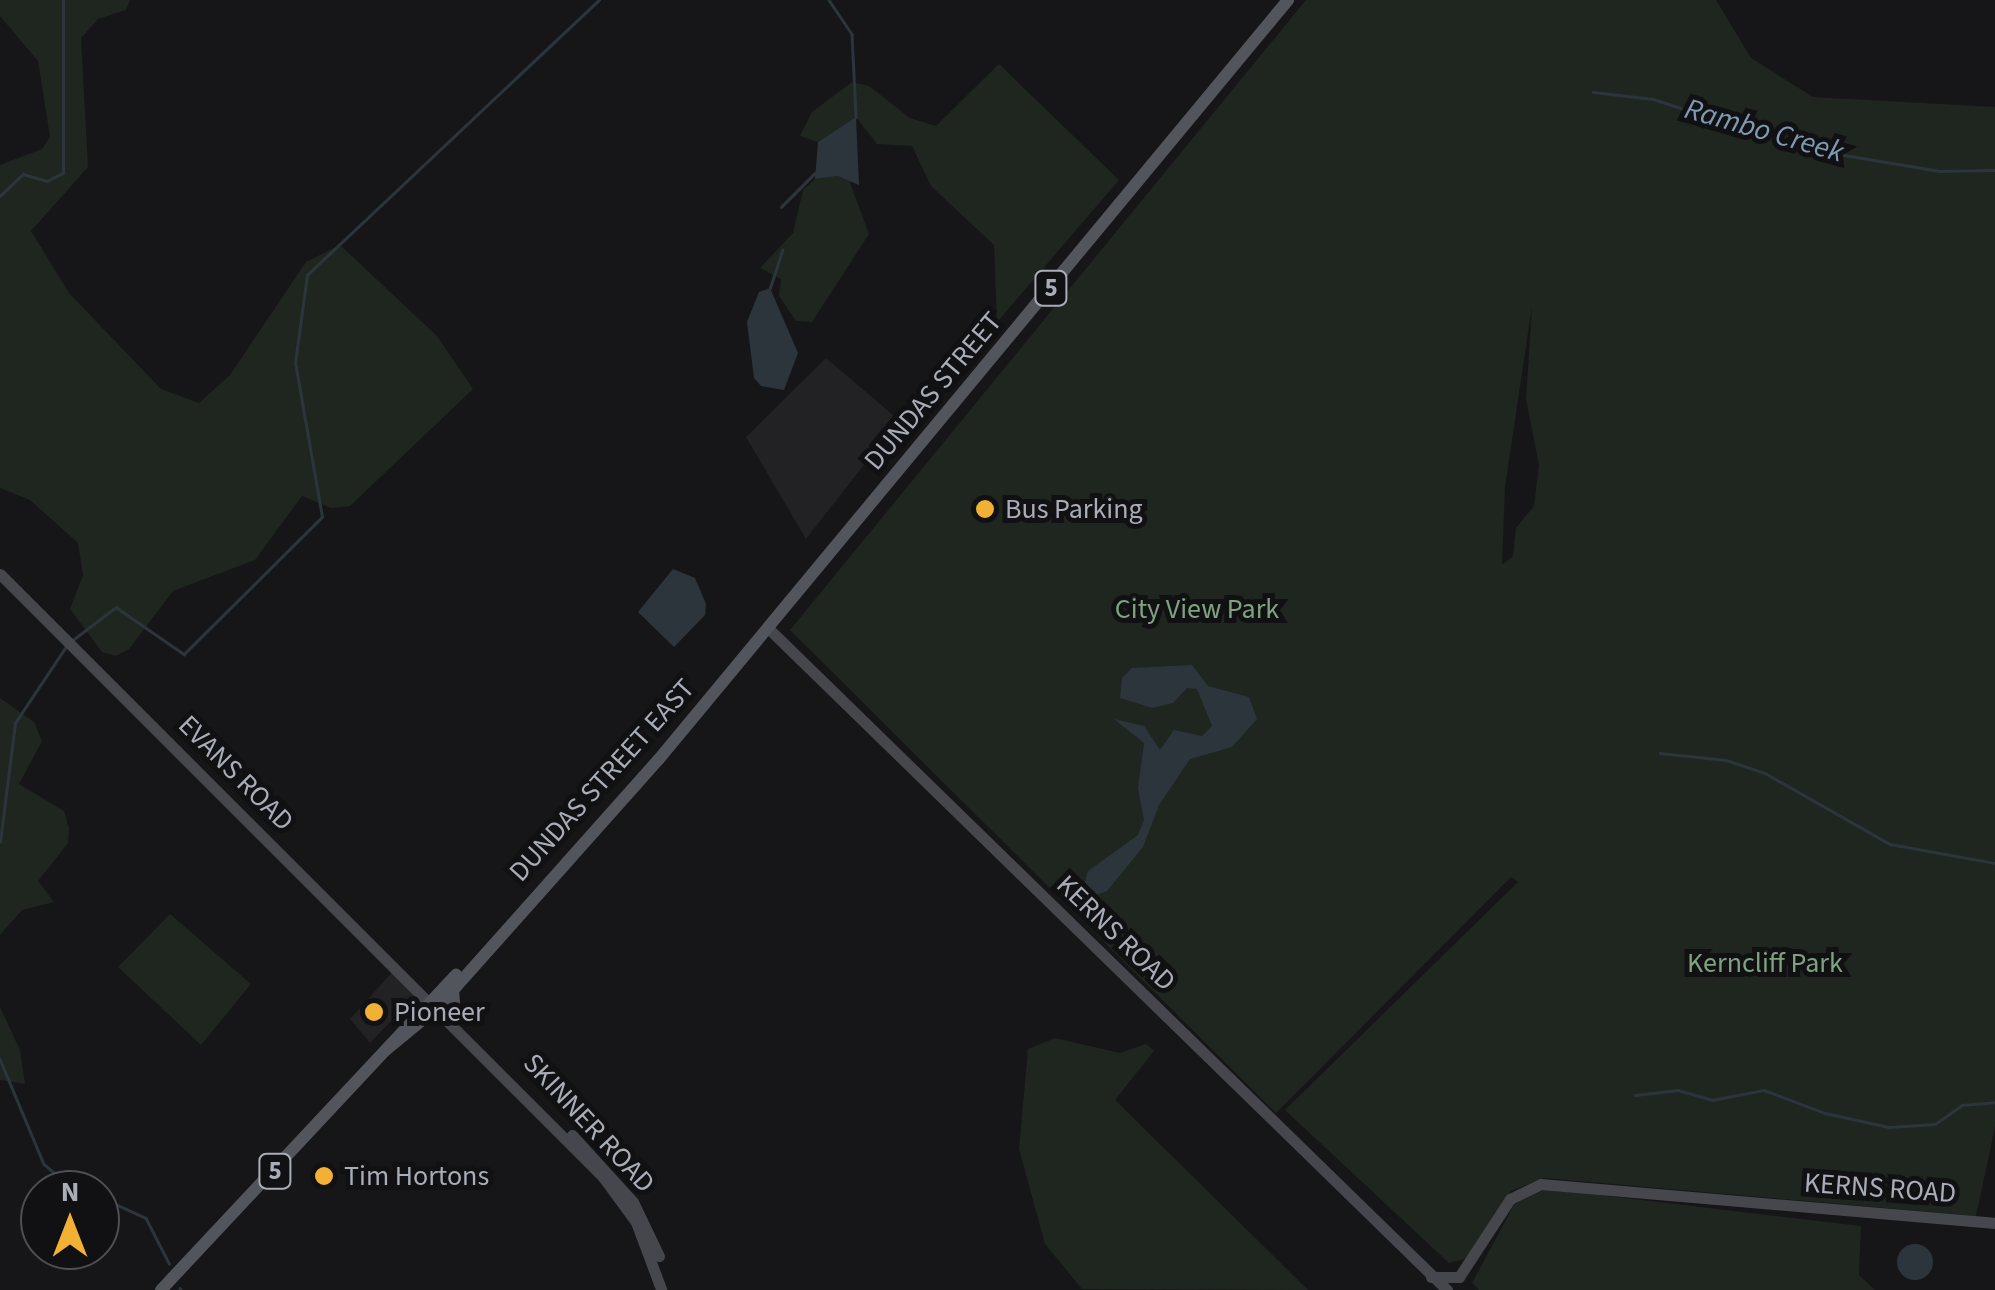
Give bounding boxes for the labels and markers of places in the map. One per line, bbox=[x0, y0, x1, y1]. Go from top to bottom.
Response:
place label: Bus Parking bbox=[1005, 492, 1143, 526]
marker: Bus Parking bbox=[974, 498, 996, 520]
place label: Pioneer bbox=[394, 995, 485, 1029]
marker: Pioneer bbox=[363, 1001, 385, 1023]
place label: Tim Hortons bbox=[344, 1159, 489, 1193]
marker: Tim Hortons bbox=[313, 1165, 335, 1187]

